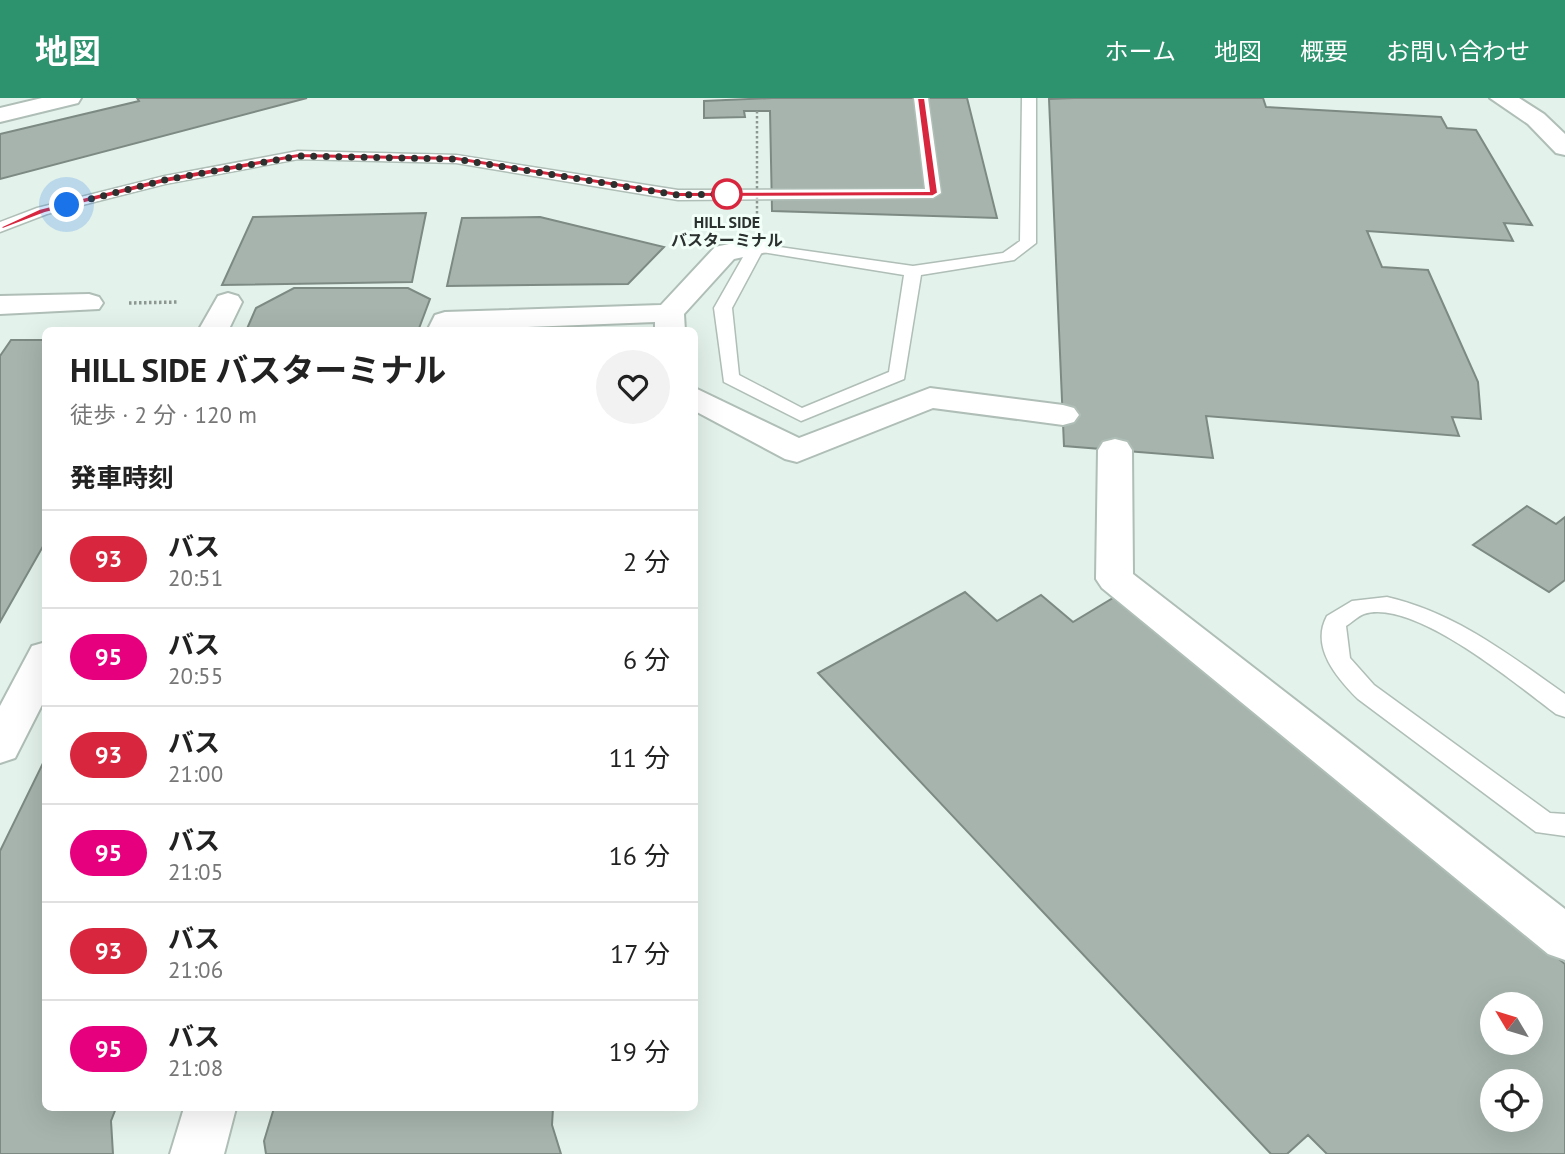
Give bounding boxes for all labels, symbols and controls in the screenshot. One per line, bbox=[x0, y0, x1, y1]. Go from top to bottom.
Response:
text: 地図 bbox=[35, 29, 101, 72]
text: ホーム bbox=[1105, 36, 1176, 67]
text: 地図 bbox=[1214, 36, 1262, 67]
text: 概要 bbox=[1300, 36, 1348, 67]
text: お問い合わせ bbox=[1386, 36, 1530, 67]
marker: HILL SIDE バスターミナル bbox=[712, 179, 742, 209]
your location bbox=[49, 187, 84, 222]
place label: HILL SIDE バスターミナル bbox=[671, 212, 783, 250]
text: HILL SIDE バスターミナル bbox=[70, 348, 446, 391]
button: heart bbox=[596, 350, 670, 424]
text: 徒歩 · 2 分 · 120 m bbox=[70, 400, 257, 429]
text: 発車時刻 bbox=[70, 461, 174, 494]
text: バス bbox=[168, 530, 220, 563]
text: 93 bbox=[95, 543, 122, 574]
text: 2 分 bbox=[623, 545, 670, 578]
text: 20:51 bbox=[168, 563, 223, 592]
text: バス bbox=[168, 628, 220, 661]
text: 95 bbox=[95, 641, 122, 672]
text: 6 分 bbox=[623, 643, 670, 676]
text: 20:55 bbox=[168, 661, 223, 690]
text: バス bbox=[168, 726, 220, 759]
text: 93 bbox=[95, 739, 122, 770]
text: 11 分 bbox=[609, 741, 670, 774]
text: 21:00 bbox=[168, 759, 223, 788]
text: バス bbox=[168, 824, 220, 857]
text: 95 bbox=[95, 837, 122, 868]
text: 16 分 bbox=[609, 839, 670, 872]
text: 21:05 bbox=[168, 857, 223, 886]
text: バス bbox=[168, 922, 220, 955]
text: 93 bbox=[95, 935, 122, 966]
text: 17 分 bbox=[610, 937, 670, 970]
text: 21:06 bbox=[168, 955, 223, 984]
north arrow bbox=[1480, 992, 1544, 1055]
map controls bbox=[1480, 992, 1543, 1132]
text: バス bbox=[168, 1020, 220, 1053]
text: 95 bbox=[95, 1033, 122, 1064]
text: 19 分 bbox=[609, 1035, 670, 1068]
text: 21:08 bbox=[168, 1053, 223, 1082]
button: locate bbox=[1480, 1069, 1543, 1132]

